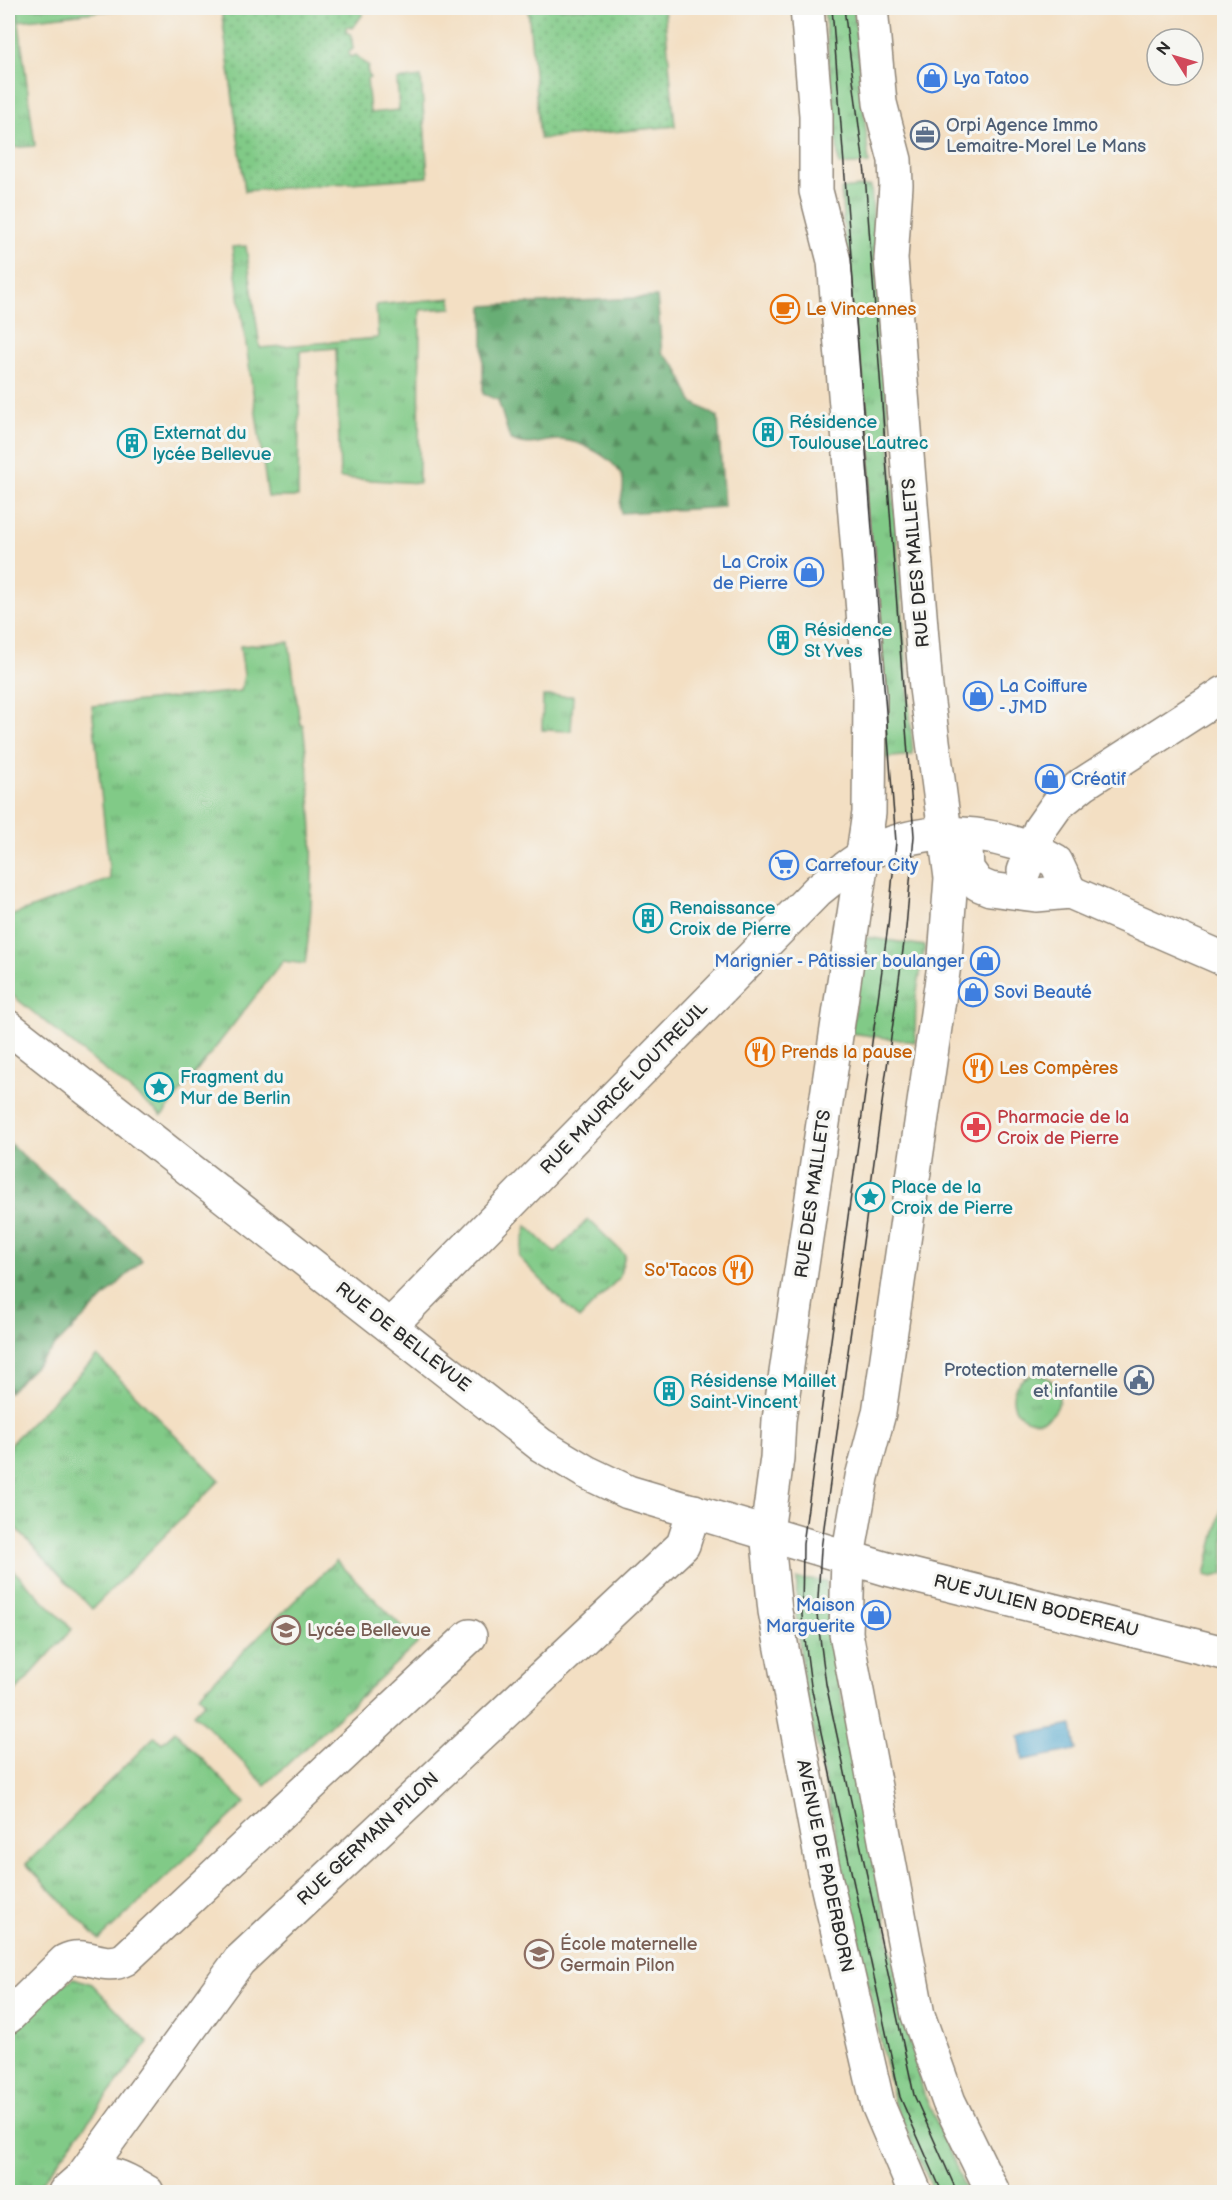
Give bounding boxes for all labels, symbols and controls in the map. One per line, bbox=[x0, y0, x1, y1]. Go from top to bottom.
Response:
north arrow bbox=[1145, 27, 1205, 87]
text: N bbox=[1153, 38, 1175, 59]
shop icon: Lya Tatoo bbox=[916, 62, 948, 94]
place label: Lya Tatoo bbox=[953, 68, 1029, 89]
place label: Orpi Agence Immo Lemaitre-Morel Le Mans bbox=[946, 115, 1146, 157]
office icon: Orpi Agence Immo Lemaitre-Morel Le Mans bbox=[909, 119, 941, 151]
cafe icon: Le Vincennes bbox=[769, 293, 801, 325]
place label: Le Vincennes bbox=[806, 299, 917, 320]
place label: Résidence Toulouse Lautrec bbox=[789, 412, 928, 454]
building icon: Résidence Toulouse Lautrec bbox=[752, 416, 784, 448]
place label: Externat du lycée Bellevue bbox=[153, 423, 272, 465]
building icon: Externat du lycée Bellevue bbox=[116, 427, 148, 459]
street label: RUE DES MAILLETS bbox=[898, 477, 934, 648]
place label: La Croix de Pierre bbox=[713, 552, 789, 594]
shop icon: La Croix de Pierre bbox=[793, 556, 825, 588]
place label: Résidence St Yves bbox=[804, 620, 892, 662]
building icon: Résidence St Yves bbox=[767, 624, 799, 656]
place label: La Coiffure - JMD bbox=[999, 676, 1088, 718]
shop icon: La Coiffure - JMD bbox=[962, 680, 994, 712]
shop icon: Créatif bbox=[1034, 763, 1066, 795]
place label: Créatif bbox=[1071, 769, 1127, 790]
supermarket icon: Carrefour City bbox=[768, 849, 800, 881]
place label: Carrefour City bbox=[805, 855, 919, 876]
place label: Renaissance Croix de Pierre bbox=[669, 898, 791, 940]
building icon: Renaissance Croix de Pierre bbox=[632, 902, 664, 934]
shop icon: Marignier - Pâtissier boulanger bbox=[969, 945, 1001, 977]
place label: Marignier - Pâtissier boulanger bbox=[714, 951, 964, 972]
shop icon: Sovi Beauté bbox=[957, 976, 989, 1008]
place label: Sovi Beauté bbox=[994, 982, 1092, 1003]
street label: RUE MAURICE LOUTREUIL bbox=[536, 997, 712, 1178]
restaurant icon: Prends la pause bbox=[744, 1036, 776, 1068]
place label: Prends la pause bbox=[781, 1042, 913, 1063]
restaurant icon: Les Compères bbox=[962, 1052, 994, 1084]
place label: Les Compères bbox=[999, 1058, 1118, 1079]
place label: Fragment du Mur de Berlin bbox=[180, 1067, 291, 1109]
place icon: Fragment du Mur de Berlin bbox=[143, 1071, 175, 1103]
place label: Pharmacie de la Croix de Pierre bbox=[997, 1107, 1129, 1149]
street label: RUE DES MAILLETS bbox=[791, 1108, 835, 1280]
pharmacy icon: Pharmacie de la Croix de Pierre bbox=[960, 1111, 992, 1143]
place label: Place de la Croix de Pierre bbox=[891, 1177, 1013, 1219]
place icon: Place de la Croix de Pierre bbox=[854, 1181, 886, 1213]
restaurant icon: So'Tacos bbox=[722, 1254, 754, 1286]
place label: So'Tacos bbox=[644, 1260, 717, 1281]
street label: RUE DE BELLEVUE bbox=[331, 1278, 475, 1396]
place label: Protection maternelle et infantile bbox=[944, 1360, 1118, 1402]
public building icon: Protection maternelle et infantile bbox=[1123, 1364, 1155, 1396]
place label: Résidense Maillet Saint-Vincent bbox=[690, 1371, 837, 1413]
building icon: Résidense Maillet Saint-Vincent bbox=[653, 1375, 685, 1407]
street label: RUE JULIEN BODEREAU bbox=[931, 1570, 1141, 1642]
place label: Maison Marguerite bbox=[766, 1595, 855, 1637]
shop icon: Maison Marguerite bbox=[860, 1599, 892, 1631]
school or university icon: Lycée Bellevue bbox=[270, 1614, 302, 1646]
place label: Lycée Bellevue bbox=[307, 1620, 431, 1641]
street label: AVENUE DE PADERBORN bbox=[792, 1758, 858, 1974]
street label: RUE GERMAIN PILON bbox=[293, 1768, 443, 1910]
place label: École maternelle Germain Pilon bbox=[560, 1932, 698, 1976]
school or university icon: École maternelle Germain Pilon bbox=[523, 1938, 555, 1970]

